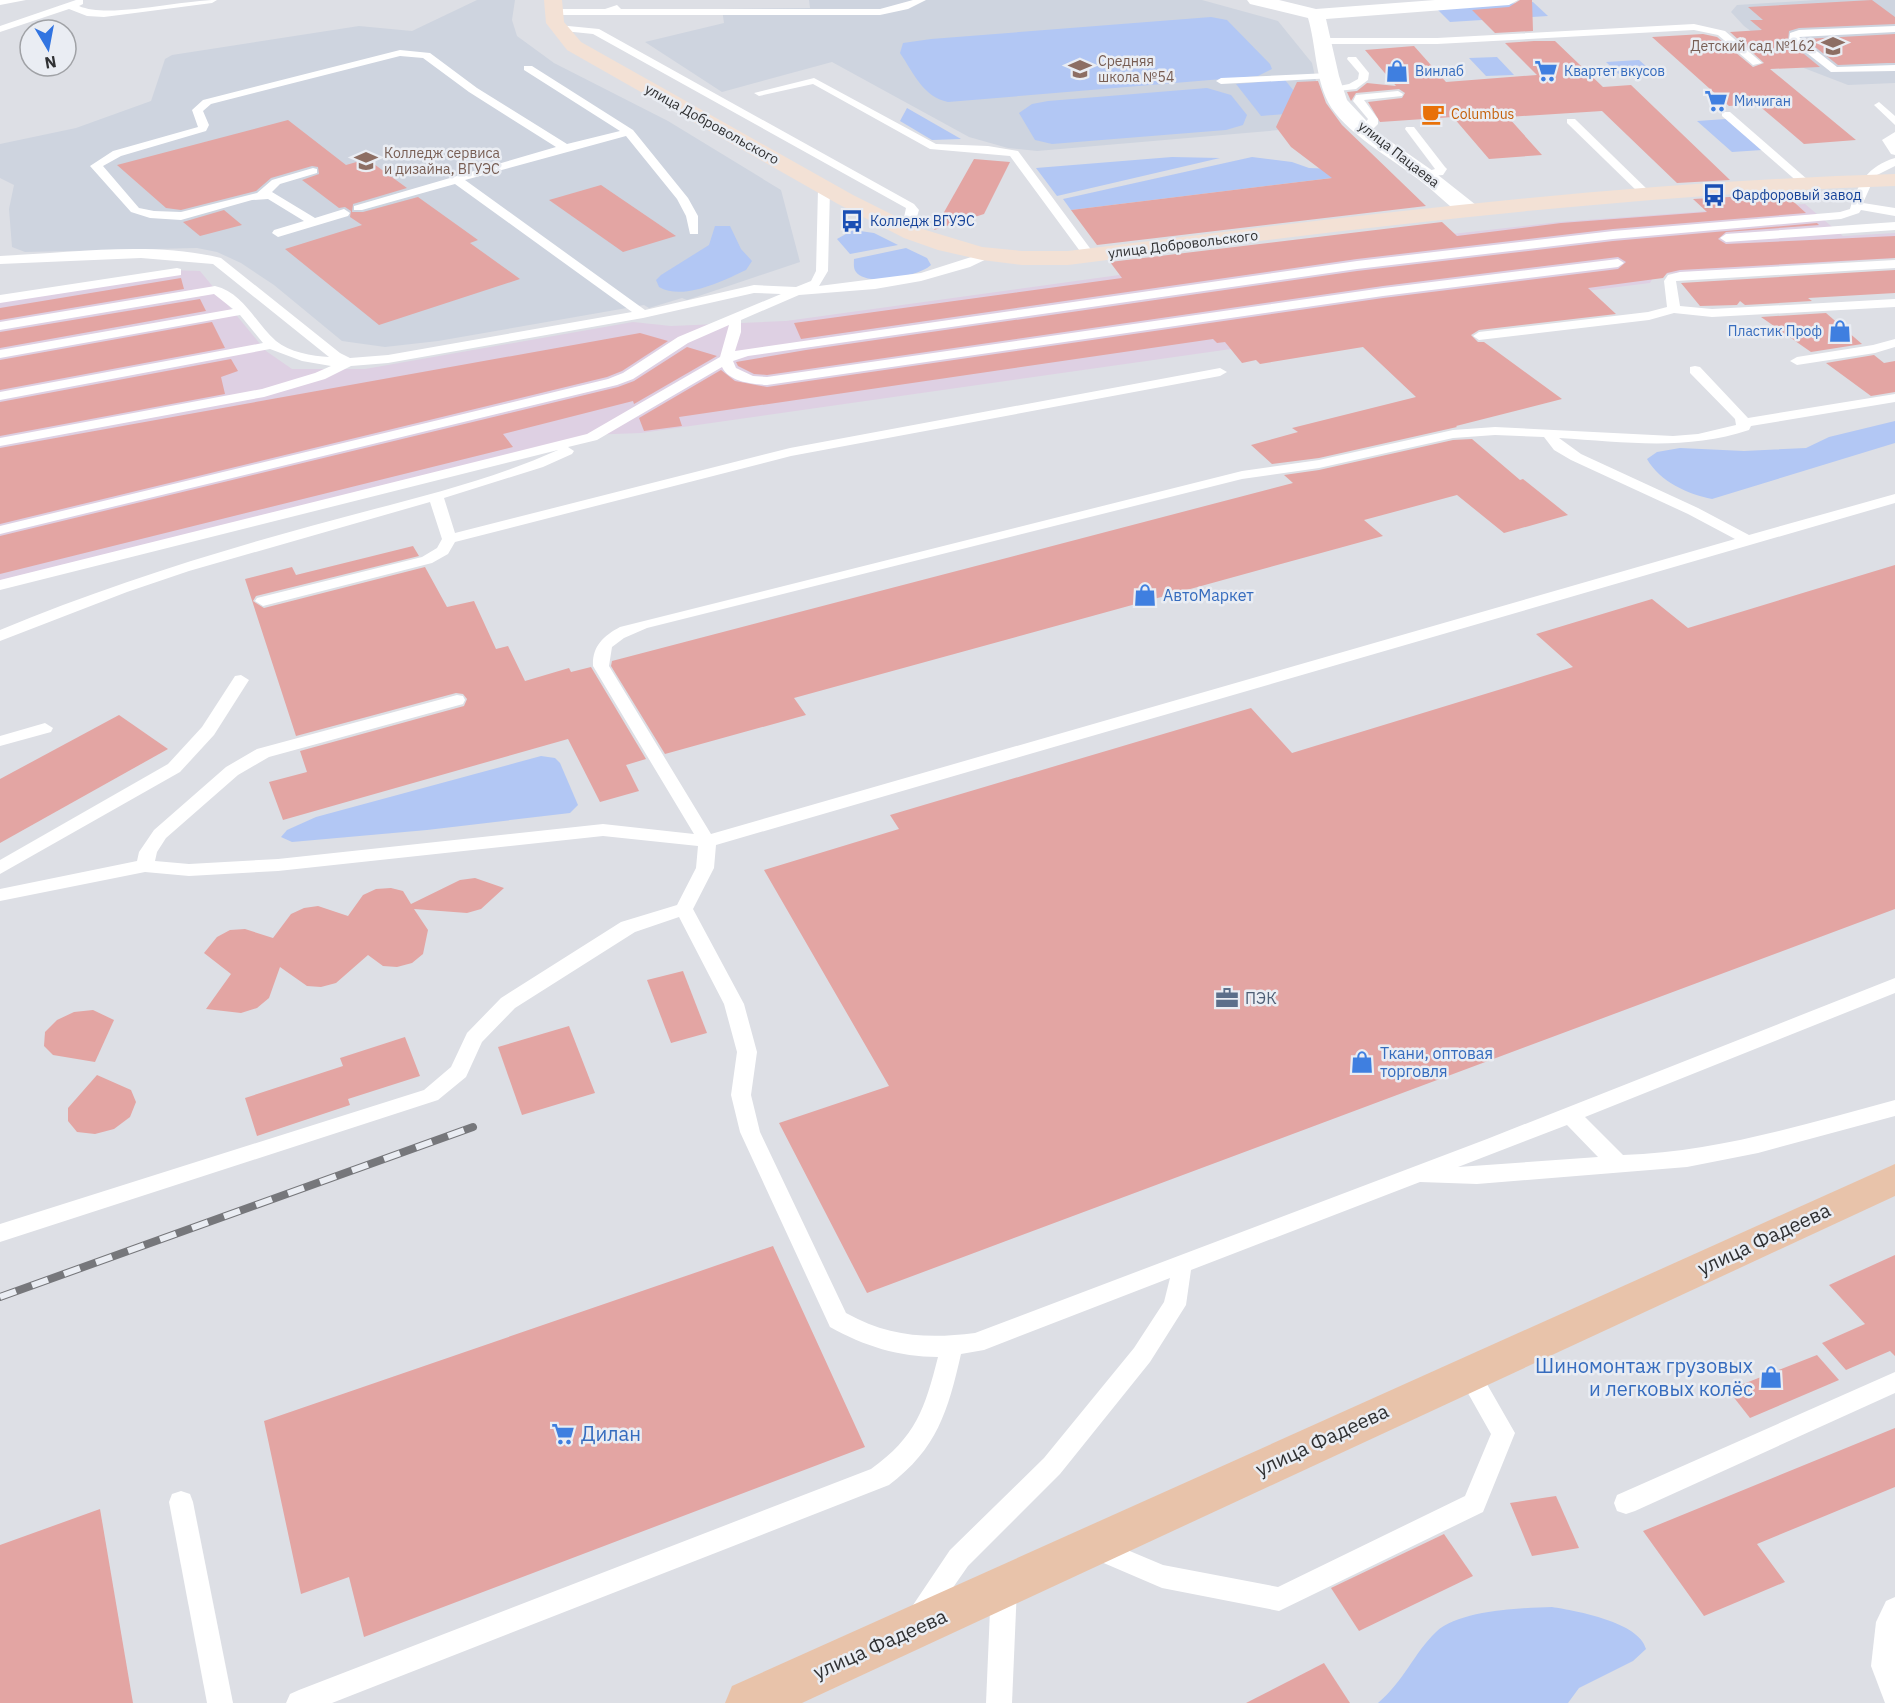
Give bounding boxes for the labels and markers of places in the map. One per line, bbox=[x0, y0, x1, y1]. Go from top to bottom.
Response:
school or university icon: Детский сад №162 bbox=[1820, 33, 1846, 59]
place label: Детский сад №162 bbox=[1690, 37, 1815, 55]
place label: Средняя школа №54 bbox=[1098, 52, 1174, 86]
school or university icon: Средняя школа №54 bbox=[1067, 56, 1093, 82]
shop icon: Винлаб bbox=[1384, 58, 1410, 84]
supermarket icon: Квартет вкусов bbox=[1533, 58, 1559, 84]
place label: Винлаб bbox=[1415, 62, 1464, 80]
place label: Квартет вкусов bbox=[1564, 62, 1665, 80]
supermarket icon: Мичиган bbox=[1703, 88, 1729, 114]
place label: Мичиган bbox=[1734, 92, 1791, 110]
cafe icon: Columbus bbox=[1420, 101, 1446, 127]
place label: Columbus bbox=[1451, 105, 1515, 123]
place label: Колледж сервиса и дизайна, ВГУЭС bbox=[384, 144, 500, 178]
school or university icon: Колледж сервиса и дизайна, ВГУЭС bbox=[353, 148, 379, 174]
bus stop icon: Фарфоровый завод bbox=[1701, 182, 1727, 208]
place label: Фарфоровый завод bbox=[1732, 186, 1862, 204]
bus stop icon: Колледж ВГУЭС bbox=[839, 208, 865, 234]
place label: Колледж ВГУЭС bbox=[870, 212, 975, 230]
shop icon: Пластик Проф bbox=[1827, 318, 1853, 344]
place label: Пластик Проф bbox=[1728, 322, 1822, 340]
shop icon: АвтоМаркет bbox=[1132, 582, 1158, 608]
place label: АвтоМаркет bbox=[1163, 585, 1254, 605]
office icon: ПЭК bbox=[1214, 985, 1240, 1011]
place label: ПЭК bbox=[1245, 988, 1277, 1008]
place label: Ткани, оптовая торговля bbox=[1380, 1043, 1493, 1081]
shop icon: Ткани, оптовая торговля bbox=[1349, 1049, 1375, 1075]
place label: Шиномонтаж грузовых и легковых колёс bbox=[1535, 1352, 1753, 1402]
shop icon: Шиномонтаж грузовых и легковых колёс bbox=[1758, 1364, 1784, 1390]
place label: Дилан bbox=[581, 1420, 641, 1447]
supermarket icon: Дилан bbox=[550, 1421, 576, 1447]

